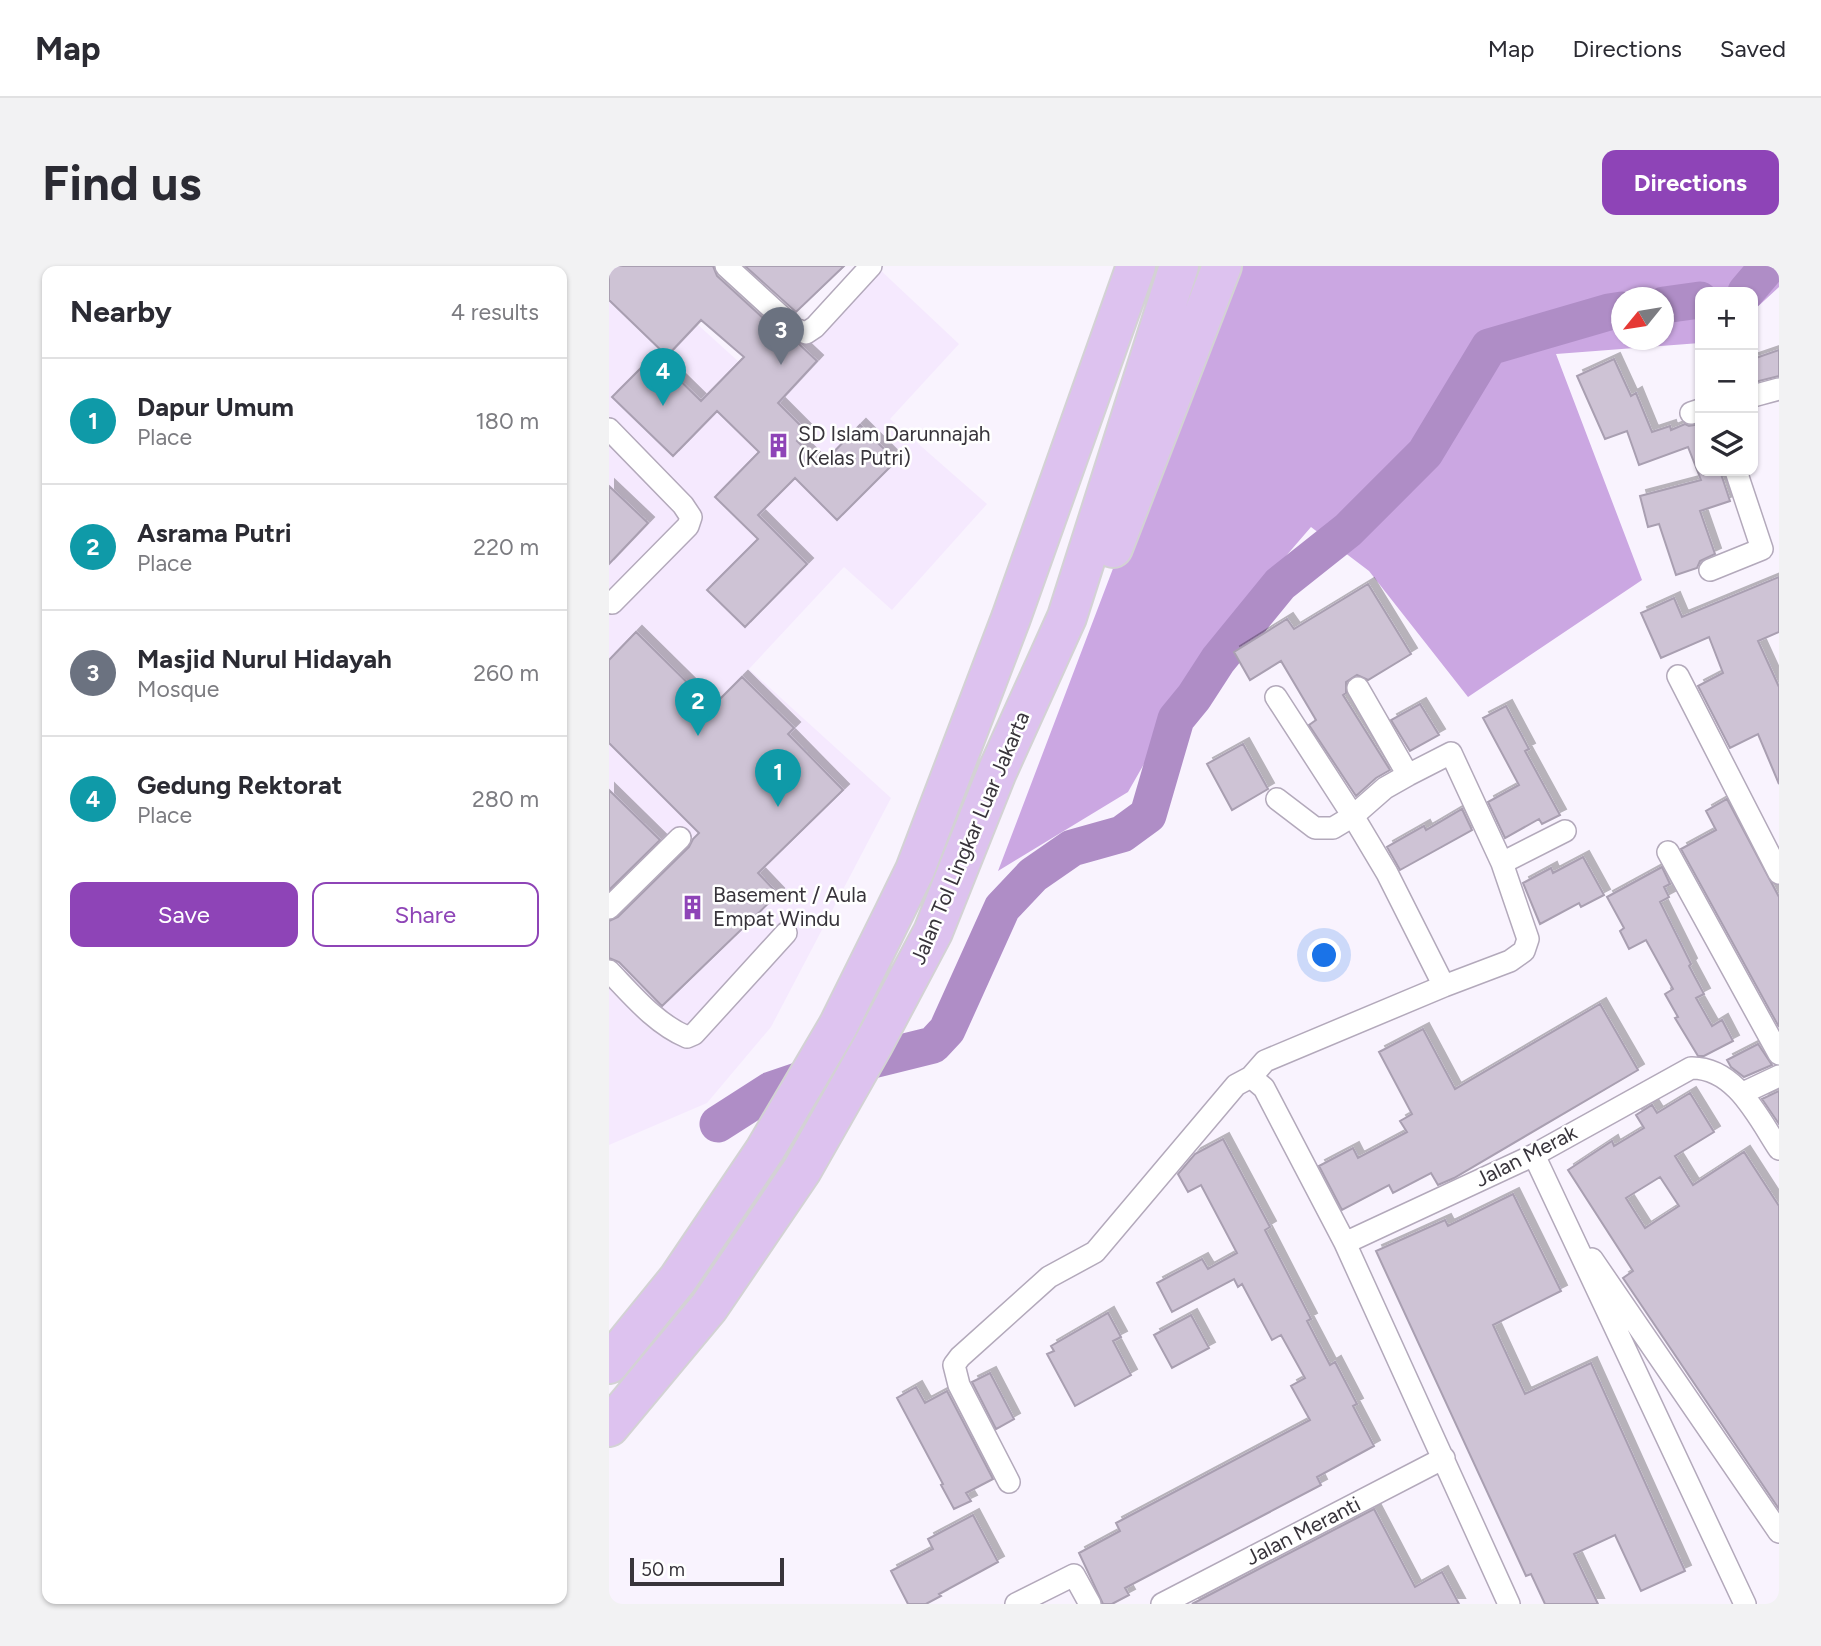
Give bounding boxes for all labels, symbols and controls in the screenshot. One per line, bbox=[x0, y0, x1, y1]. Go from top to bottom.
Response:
text: Map bbox=[35, 29, 101, 68]
text: Map bbox=[1488, 34, 1534, 63]
text: Directions bbox=[1572, 34, 1682, 63]
text: Saved bbox=[1720, 34, 1786, 63]
button: Directions bbox=[1602, 150, 1779, 215]
text: Find us bbox=[42, 153, 201, 212]
north arrow bbox=[1611, 287, 1674, 350]
map controls bbox=[1695, 287, 1758, 476]
button: + bbox=[1695, 287, 1758, 350]
text: Nearby bbox=[70, 293, 172, 330]
text: 4 results bbox=[451, 298, 539, 326]
pin: 3 bbox=[758, 307, 804, 365]
pin: 4 bbox=[640, 348, 686, 406]
button: − bbox=[1695, 350, 1758, 413]
text: Dapur Umum bbox=[137, 391, 294, 423]
text: 1 bbox=[88, 407, 98, 435]
text: 180 m bbox=[475, 407, 539, 435]
button: layers bbox=[1695, 413, 1758, 476]
place label: SD Islam Darunnajah (Kelas Putri) bbox=[798, 421, 991, 470]
text: Place bbox=[137, 423, 192, 451]
building icon: SD Islam Darunnajah (Kelas Putri) bbox=[764, 432, 792, 460]
text: Asrama Putri bbox=[137, 517, 292, 549]
text: 2 bbox=[86, 533, 100, 561]
text: 220 m bbox=[473, 533, 539, 561]
text: Place bbox=[137, 549, 192, 577]
text: Masjid Nurul Hidayah bbox=[137, 643, 392, 675]
text: 3 bbox=[87, 659, 99, 687]
text: 260 m bbox=[473, 659, 539, 687]
text: Mosque bbox=[137, 675, 219, 703]
pin: 2 bbox=[675, 678, 721, 736]
street label: Jalan Tol Lingkar Luar Jakarta bbox=[905, 708, 1034, 968]
pin: 1 bbox=[755, 749, 801, 807]
text: Gedung Rektorat bbox=[137, 769, 342, 801]
text: 4 bbox=[86, 785, 100, 813]
text: 280 m bbox=[472, 785, 539, 813]
text: Place bbox=[137, 801, 192, 829]
button: Save bbox=[70, 882, 298, 947]
button: Share bbox=[312, 882, 539, 947]
place label: Basement / Aula Empat Windu bbox=[713, 882, 867, 931]
building icon: Basement / Aula Empat Windu bbox=[679, 893, 707, 921]
your location bbox=[1307, 938, 1341, 972]
street label: Jalan Merak bbox=[1471, 1119, 1582, 1192]
street label: Jalan Meranti bbox=[1241, 1491, 1364, 1570]
scale bar bbox=[630, 1555, 784, 1587]
text: 50 m bbox=[641, 1558, 685, 1581]

